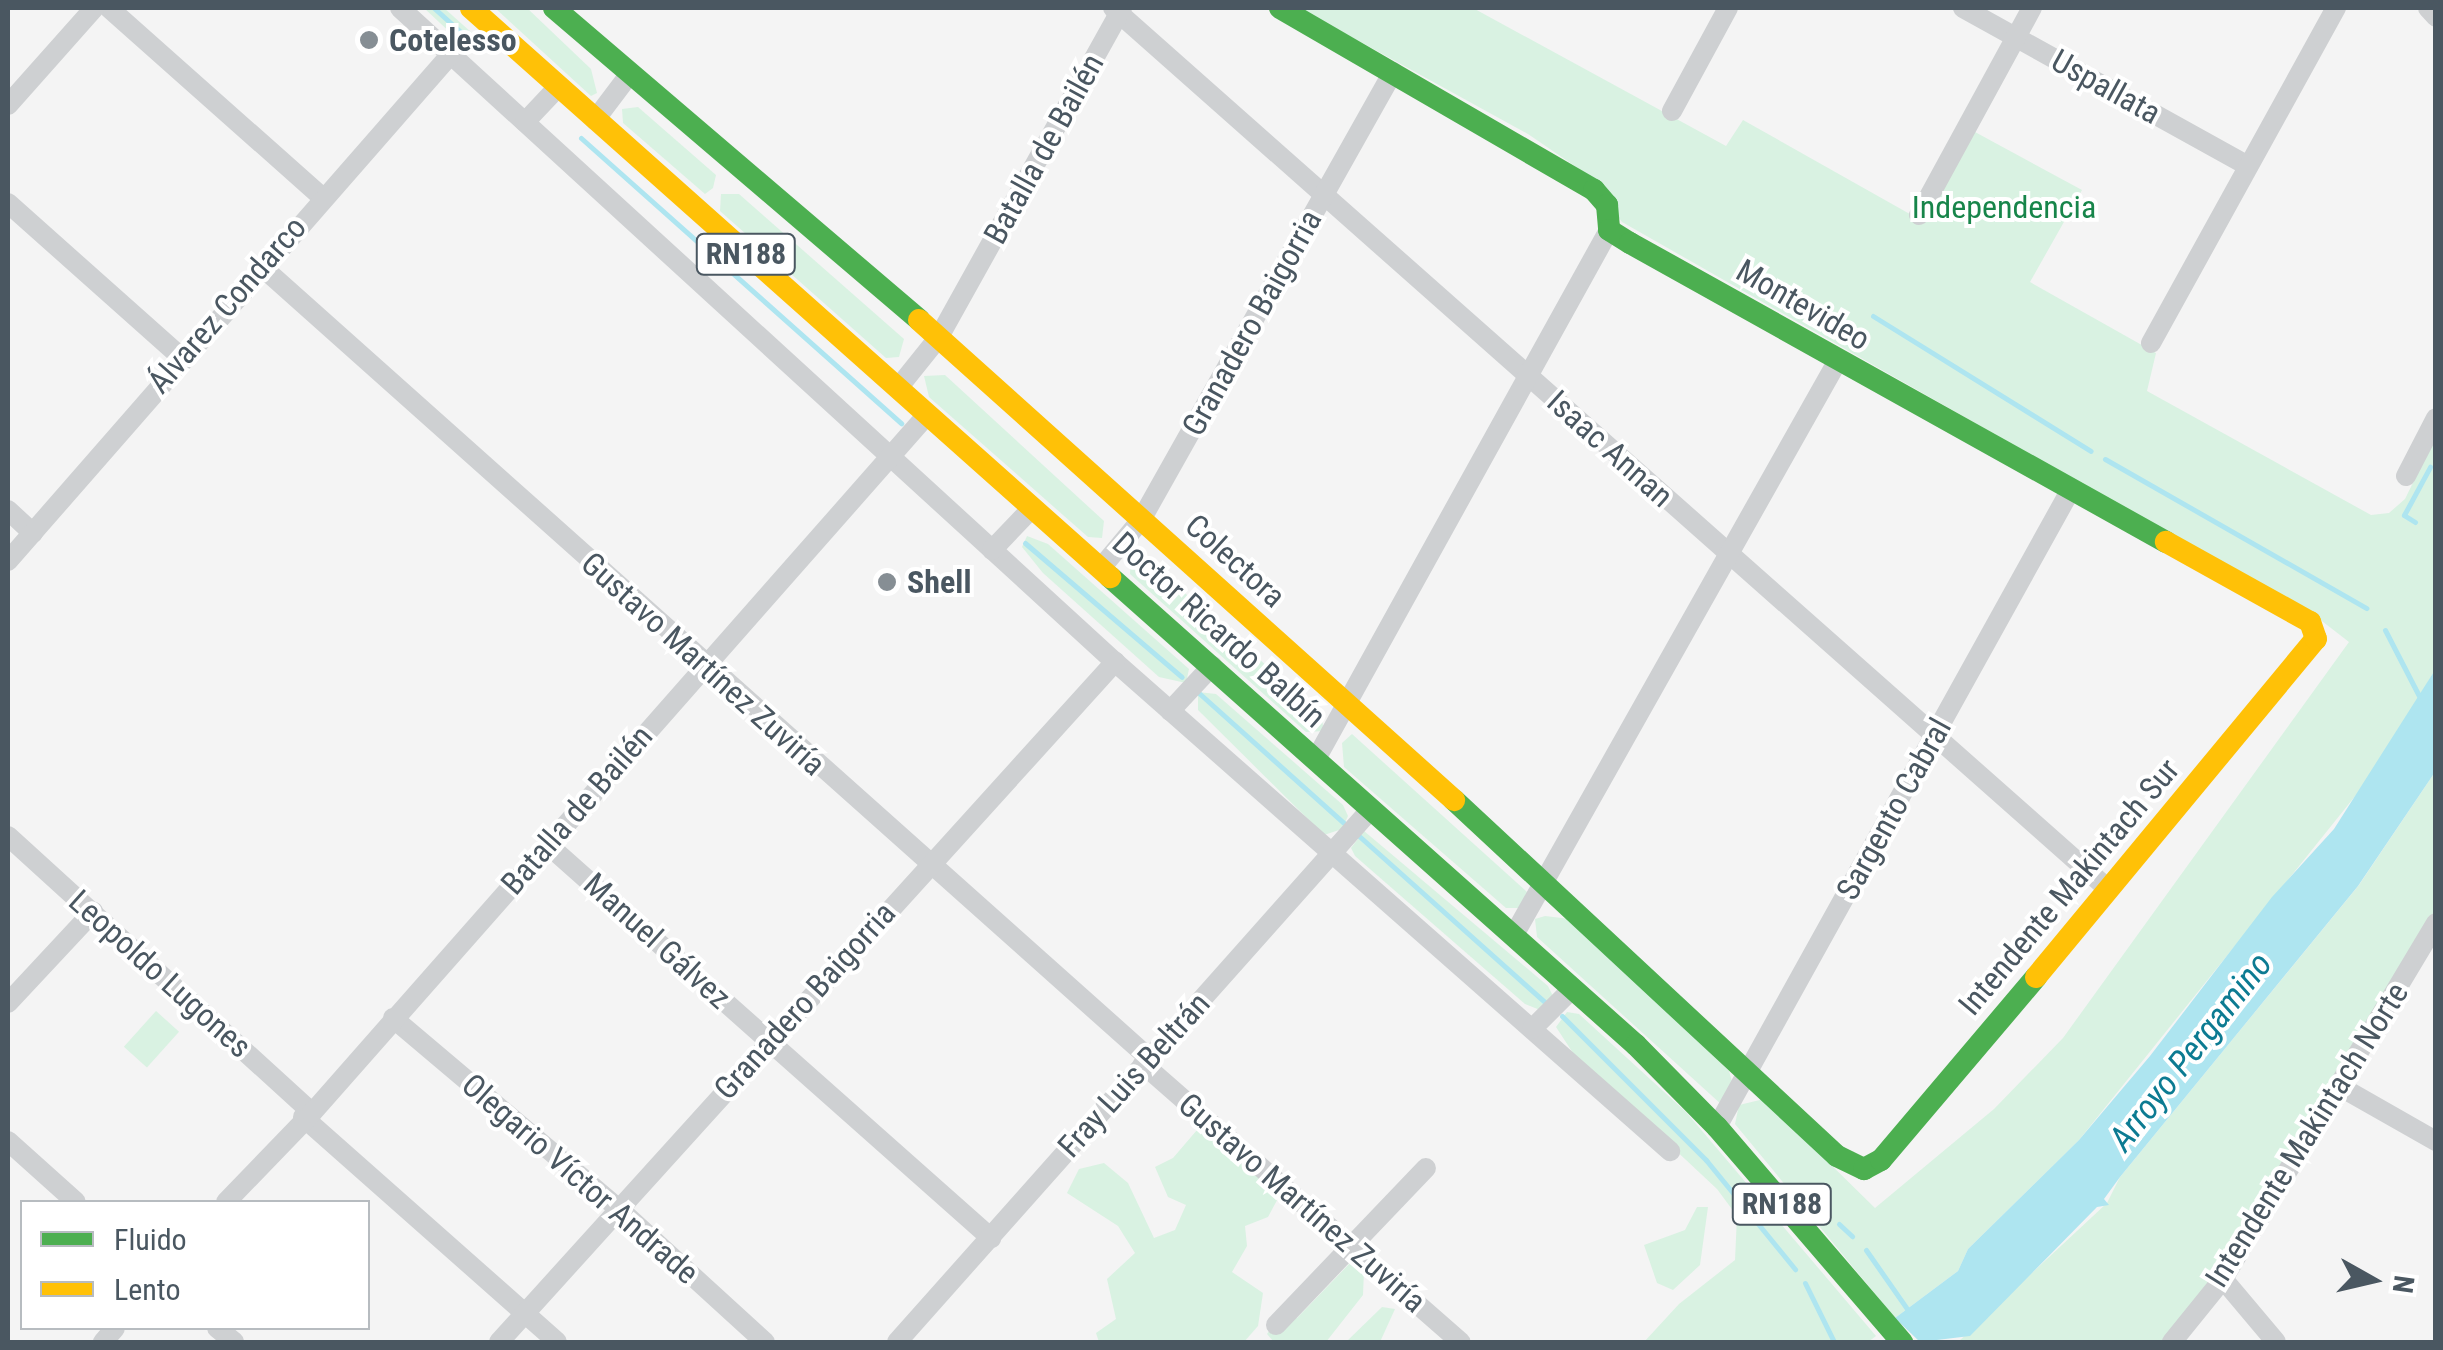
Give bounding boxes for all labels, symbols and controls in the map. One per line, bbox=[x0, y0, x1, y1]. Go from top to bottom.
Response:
place label: Cotelesso bbox=[389, 21, 517, 59]
marker: Cotelesso bbox=[358, 29, 380, 51]
street label: Uspallata bbox=[2045, 41, 2167, 133]
street label: Batalla de Bailén bbox=[976, 47, 1112, 251]
park label: Independencia bbox=[1912, 188, 2096, 226]
street label: Granadero Baigorria bbox=[1174, 203, 1330, 443]
street label: Álvarez Condarco bbox=[140, 209, 314, 401]
road number: RN188 bbox=[694, 229, 798, 279]
street label: Montevideo bbox=[1729, 251, 1877, 359]
street label: Isaac Annan bbox=[1539, 383, 1681, 515]
street label: Colectora bbox=[1177, 506, 1293, 616]
street label: Doctor Ricardo Balbín bbox=[1105, 524, 1333, 736]
street label: Gustavo Martínez Zuviría bbox=[573, 544, 833, 784]
place label: Shell bbox=[907, 563, 971, 601]
marker: Shell bbox=[876, 571, 898, 593]
street label: Sargento Cabral bbox=[1828, 712, 1960, 906]
street label: Batalla de Bailén bbox=[493, 718, 661, 902]
street label: Intendente Makintach Sur bbox=[1951, 751, 2187, 1023]
street label: Manuel Gálvez bbox=[576, 865, 738, 1017]
street label: Leopoldo Lugones bbox=[61, 882, 259, 1066]
street label: Granadero Baigorria bbox=[706, 894, 904, 1108]
water label: Arroyo Pergamino bbox=[2101, 945, 2281, 1159]
street label: Intendente Makintach Norte bbox=[2198, 976, 2416, 1294]
street label: Fray Luis Beltrán bbox=[1050, 985, 1218, 1165]
street label: Olegario Víctor Andrade bbox=[454, 1066, 706, 1292]
street label: Gustavo Martínez Zuviría bbox=[1171, 1085, 1433, 1321]
road number: RN188 bbox=[1730, 1179, 1834, 1229]
legend bbox=[20, 1200, 370, 1330]
text: Fluido bbox=[114, 1222, 187, 1257]
north arrow bbox=[2323, 1230, 2423, 1330]
text: Lento bbox=[114, 1272, 181, 1307]

